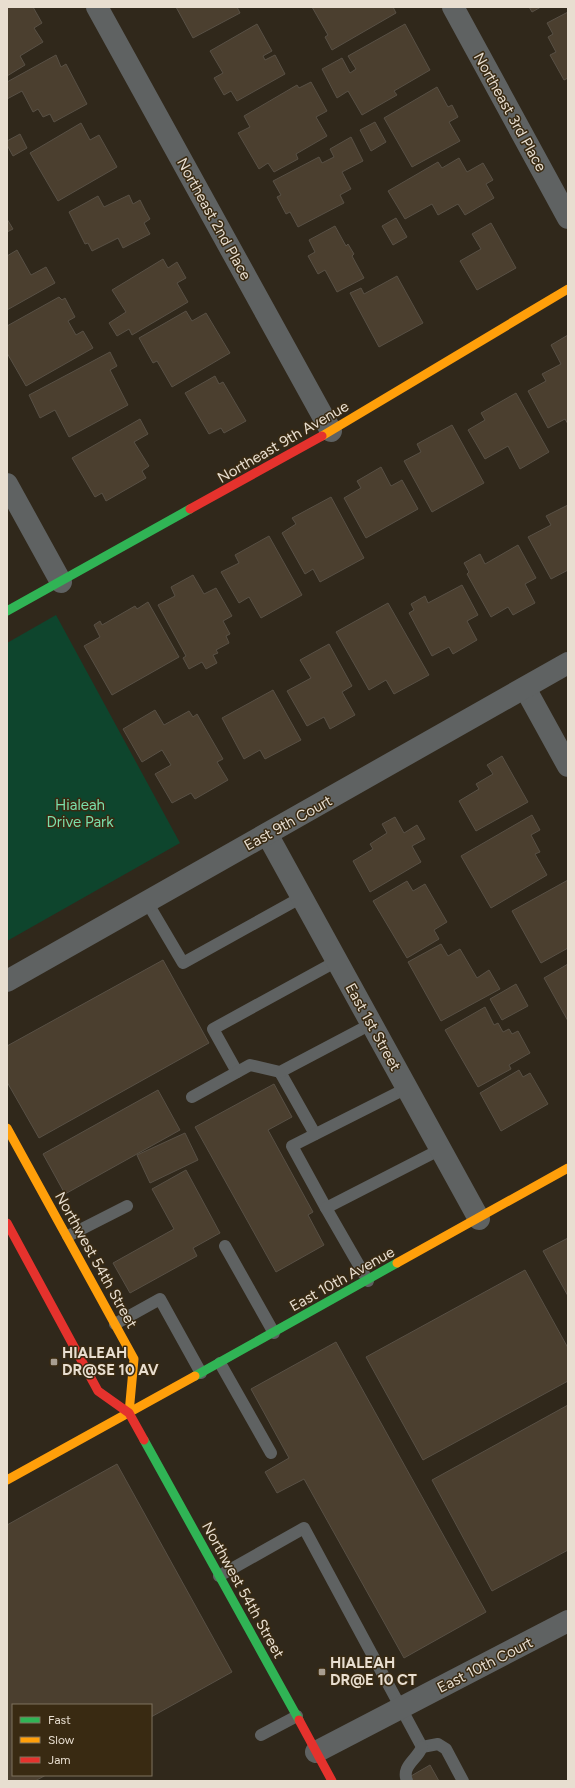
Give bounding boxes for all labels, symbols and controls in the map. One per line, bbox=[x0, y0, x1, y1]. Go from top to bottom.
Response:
street label: Northeast 3rd Place bbox=[470, 49, 550, 175]
street label: Northeast 2nd Place bbox=[173, 155, 255, 283]
street label: Northeast 9th Avenue bbox=[214, 397, 352, 487]
street label: East 9th Court bbox=[241, 791, 335, 855]
park label: Hialeah Drive Park bbox=[47, 796, 114, 831]
street label: East 1st Street bbox=[342, 980, 405, 1074]
street label: Northwest 54th Street bbox=[51, 1189, 141, 1332]
street label: East 10th Avenue bbox=[286, 1243, 398, 1315]
place label: HIALEAH DR@SE 10 AV bbox=[62, 1344, 159, 1379]
marker: HIALEAH DR@SE 10 AV bbox=[49, 1357, 59, 1367]
street label: Northwest 54th Street bbox=[198, 1519, 288, 1662]
street label: East 10th Court bbox=[434, 1633, 536, 1697]
place label: HIALEAH DR@E 10 CT bbox=[330, 1654, 417, 1689]
marker: HIALEAH DR@E 10 CT bbox=[317, 1667, 327, 1677]
legend bbox=[12, 1704, 152, 1776]
text: Fast bbox=[48, 1713, 71, 1727]
text: Slow bbox=[48, 1733, 75, 1747]
text: Jam bbox=[48, 1753, 71, 1767]

